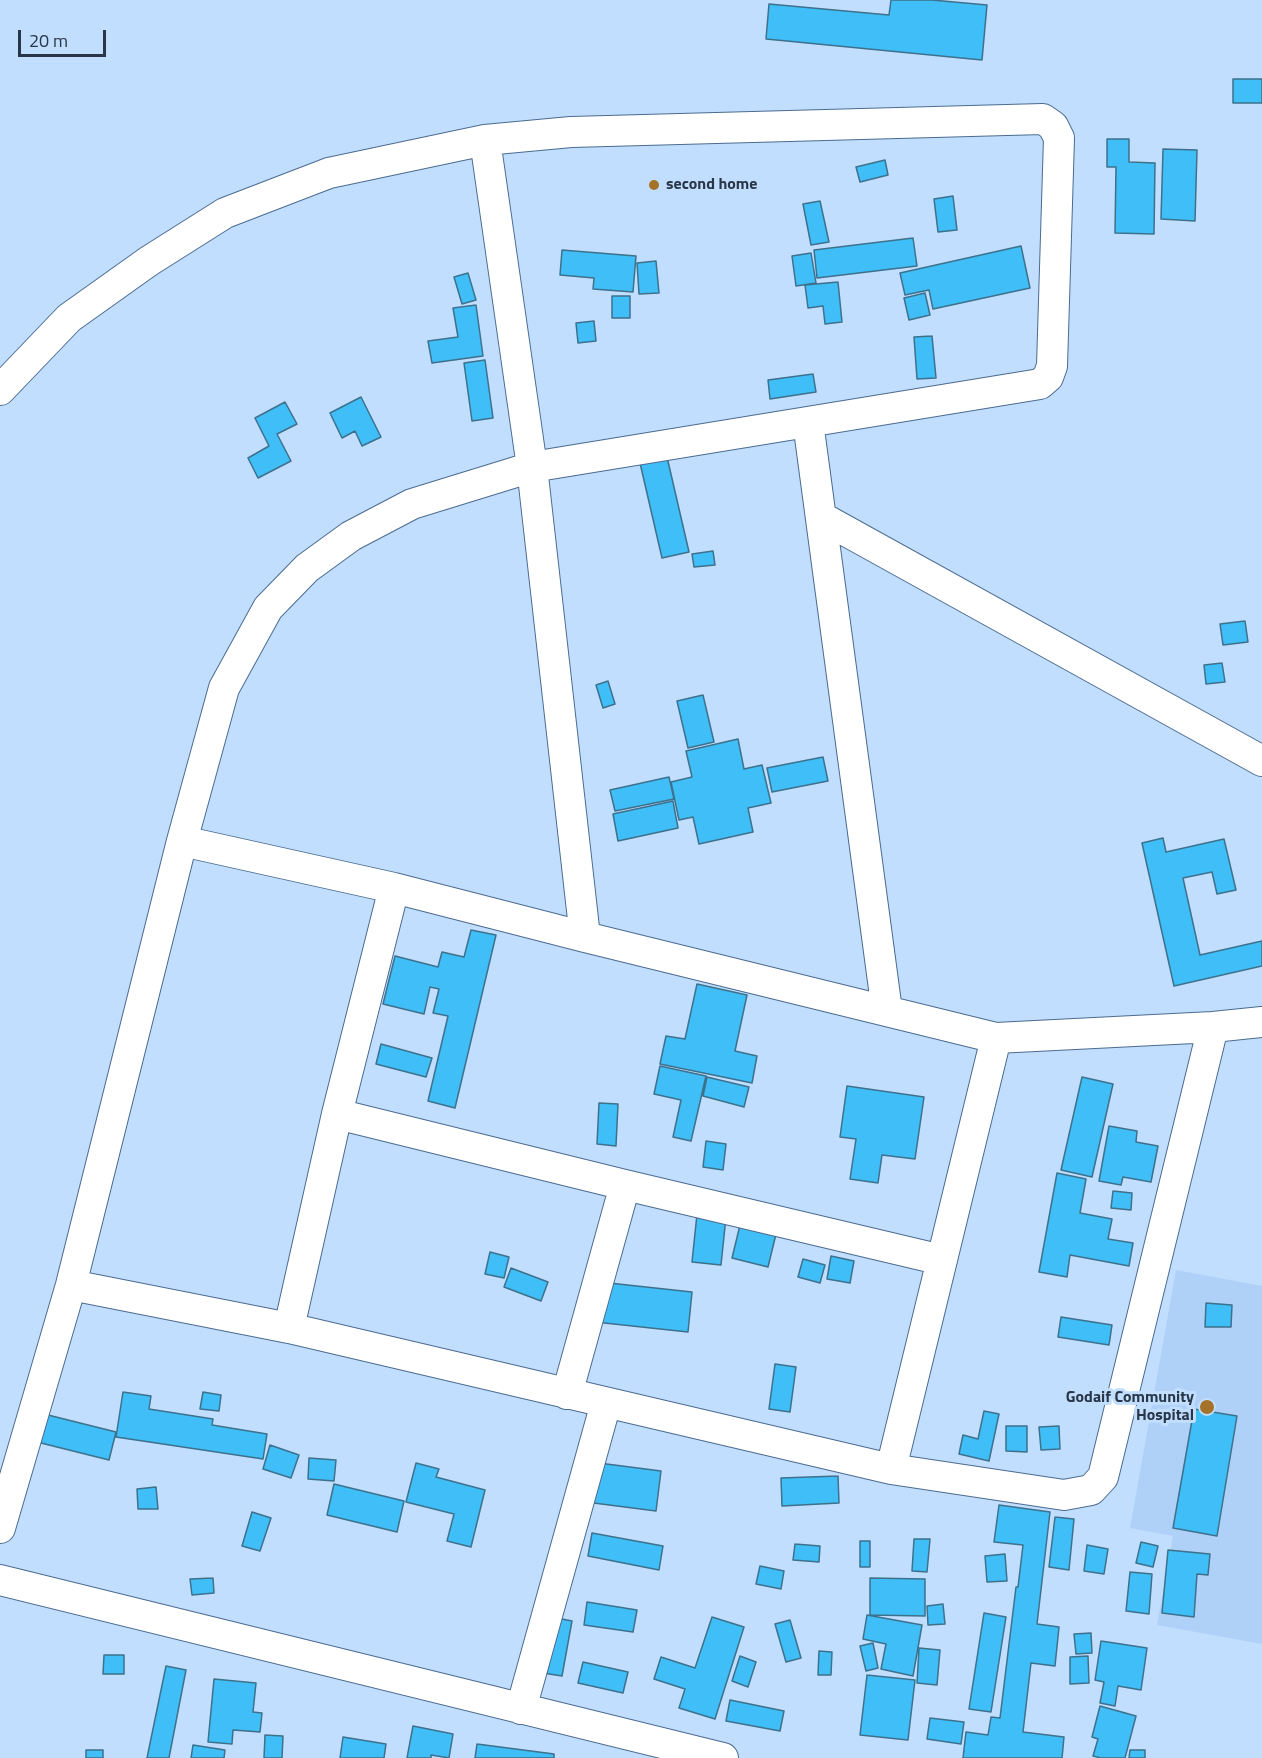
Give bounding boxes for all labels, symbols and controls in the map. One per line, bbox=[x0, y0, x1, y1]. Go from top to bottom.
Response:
scale bar bbox=[21, 18, 110, 56]
text: 20 m bbox=[29, 27, 68, 54]
place label: second home bbox=[666, 175, 757, 195]
marker: second home bbox=[647, 178, 661, 192]
place label: Godaif Community Hospital bbox=[1066, 1388, 1194, 1426]
marker: Godaif Community Hospital bbox=[1198, 1398, 1216, 1416]

